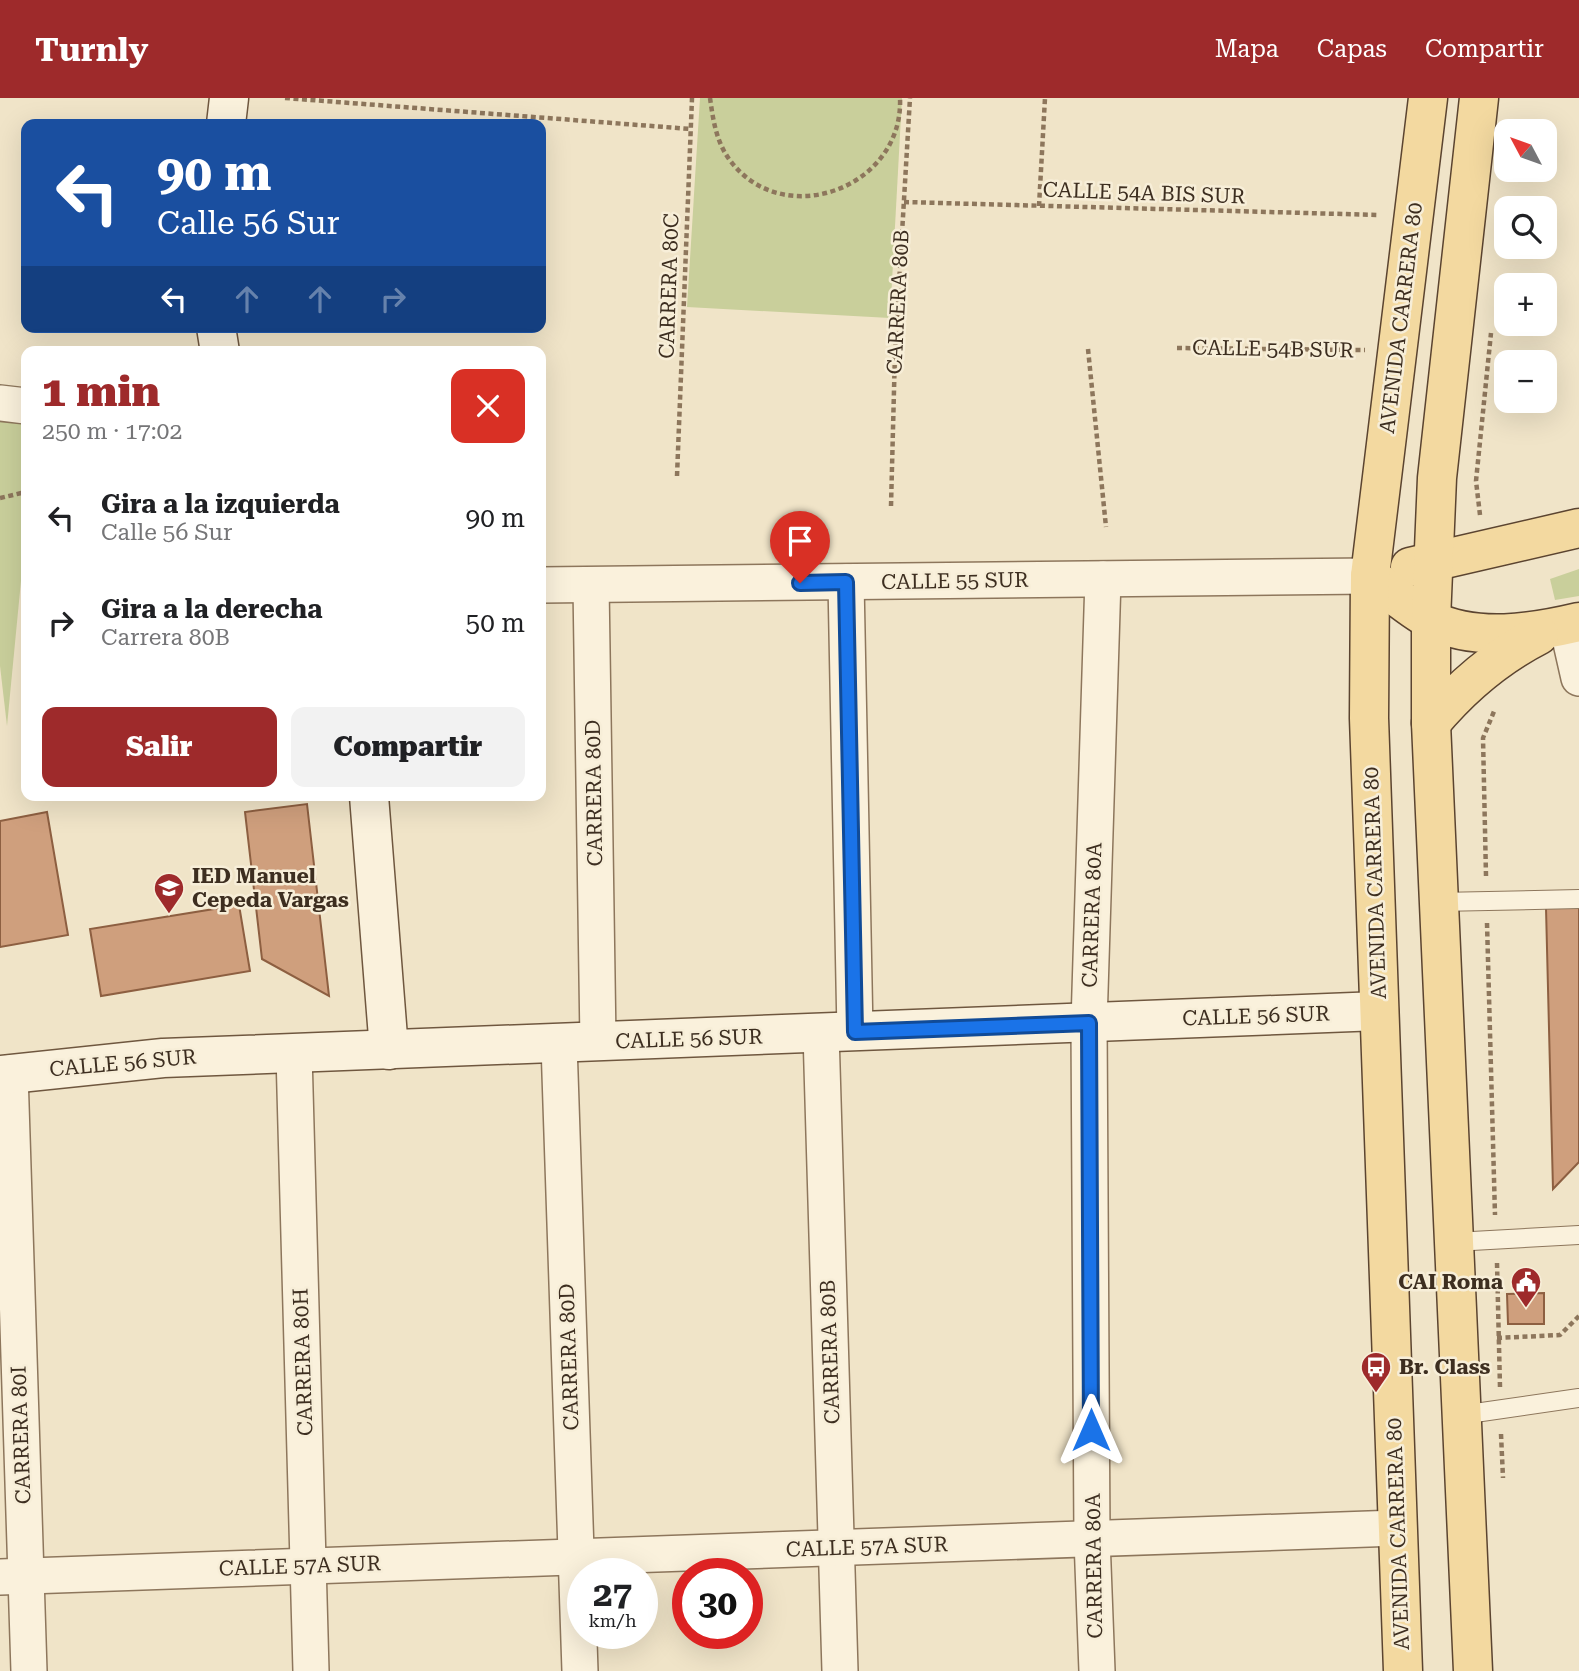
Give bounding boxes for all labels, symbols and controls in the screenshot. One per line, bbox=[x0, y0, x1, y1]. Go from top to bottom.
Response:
text: Turnly bbox=[35, 30, 149, 69]
text: Mapa bbox=[1215, 35, 1279, 63]
text: Capas bbox=[1317, 35, 1387, 63]
text: Compartir bbox=[1425, 35, 1544, 63]
north arrow bbox=[1494, 119, 1558, 182]
map controls bbox=[1494, 119, 1557, 413]
text: 90 m bbox=[157, 145, 272, 202]
icon: left bbox=[42, 147, 133, 238]
street label: CALLE 54A BIS SUR bbox=[1042, 177, 1246, 209]
button: search bbox=[1494, 196, 1557, 259]
street label: AVENIDA CARRERA 80 bbox=[1375, 201, 1427, 435]
text: Calle 56 Sur bbox=[157, 204, 340, 242]
street label: CARRERA 80C bbox=[654, 213, 684, 359]
street label: CARRERA 80B bbox=[882, 229, 914, 375]
button: + bbox=[1494, 273, 1557, 336]
icon: left bbox=[155, 280, 193, 318]
icon: ahead bbox=[228, 280, 266, 318]
icon: ahead bbox=[301, 280, 339, 318]
icon: right bbox=[374, 280, 412, 318]
street label: CALLE 54B SUR bbox=[1192, 336, 1354, 362]
button: − bbox=[1494, 350, 1557, 413]
text: 1 min bbox=[42, 367, 160, 416]
button: close bbox=[451, 369, 525, 443]
text: 250 m · 17:02 bbox=[42, 418, 182, 445]
text: Gira a la izquierda bbox=[101, 489, 340, 519]
icon: left bbox=[42, 499, 80, 537]
text: 90 m bbox=[466, 503, 525, 533]
pin bbox=[770, 511, 830, 583]
text: Calle 56 Sur bbox=[101, 519, 232, 546]
icon: arrive bbox=[781, 522, 819, 560]
street label: CALLE 55 SUR bbox=[881, 568, 1029, 594]
text: Gira a la derecha bbox=[101, 594, 322, 624]
icon: right bbox=[42, 604, 80, 642]
text: 50 m bbox=[466, 608, 525, 638]
text: Carrera 80B bbox=[101, 624, 230, 651]
button: Salir bbox=[42, 707, 277, 787]
button: Compartir bbox=[291, 707, 525, 787]
street label: CARRERA 80D bbox=[581, 719, 607, 867]
street label: AVENIDA CARRERA 80 bbox=[1359, 766, 1391, 1000]
street label: CARRERA 80A bbox=[1077, 842, 1107, 988]
place label: IED Manuel Cepeda Vargas bbox=[192, 864, 349, 912]
school or university icon: IED Manuel Cepeda Vargas bbox=[152, 871, 186, 915]
street label: CALLE 56 SUR bbox=[1182, 1001, 1331, 1031]
street label: CALLE 56 SUR bbox=[615, 1024, 764, 1054]
street label: CALLE 56 SUR bbox=[48, 1045, 198, 1081]
public building icon: CAI Roma bbox=[1509, 1265, 1543, 1309]
place label: CAI Roma bbox=[1398, 1270, 1504, 1294]
street label: CARRERA 80B bbox=[815, 1279, 845, 1425]
street label: CARRERA 80D bbox=[554, 1283, 584, 1431]
street label: CARRERA 80H bbox=[288, 1288, 318, 1436]
bus stop icon: Br. Class bbox=[1359, 1350, 1393, 1394]
place label: Br. Class bbox=[1399, 1355, 1491, 1379]
street label: CARRERA 80I bbox=[7, 1365, 35, 1505]
position arrow bbox=[1054, 1393, 1128, 1467]
street label: AVENIDA CARRERA 80 bbox=[1382, 1417, 1414, 1651]
street label: CARRERA 80A bbox=[1081, 1493, 1107, 1639]
street label: CALLE 57A SUR bbox=[785, 1532, 949, 1562]
street label: CALLE 57A SUR bbox=[218, 1551, 382, 1581]
speed limit sign: 30 bbox=[672, 1558, 763, 1649]
text: 27 bbox=[593, 1574, 632, 1615]
text: km/h bbox=[588, 1610, 637, 1631]

